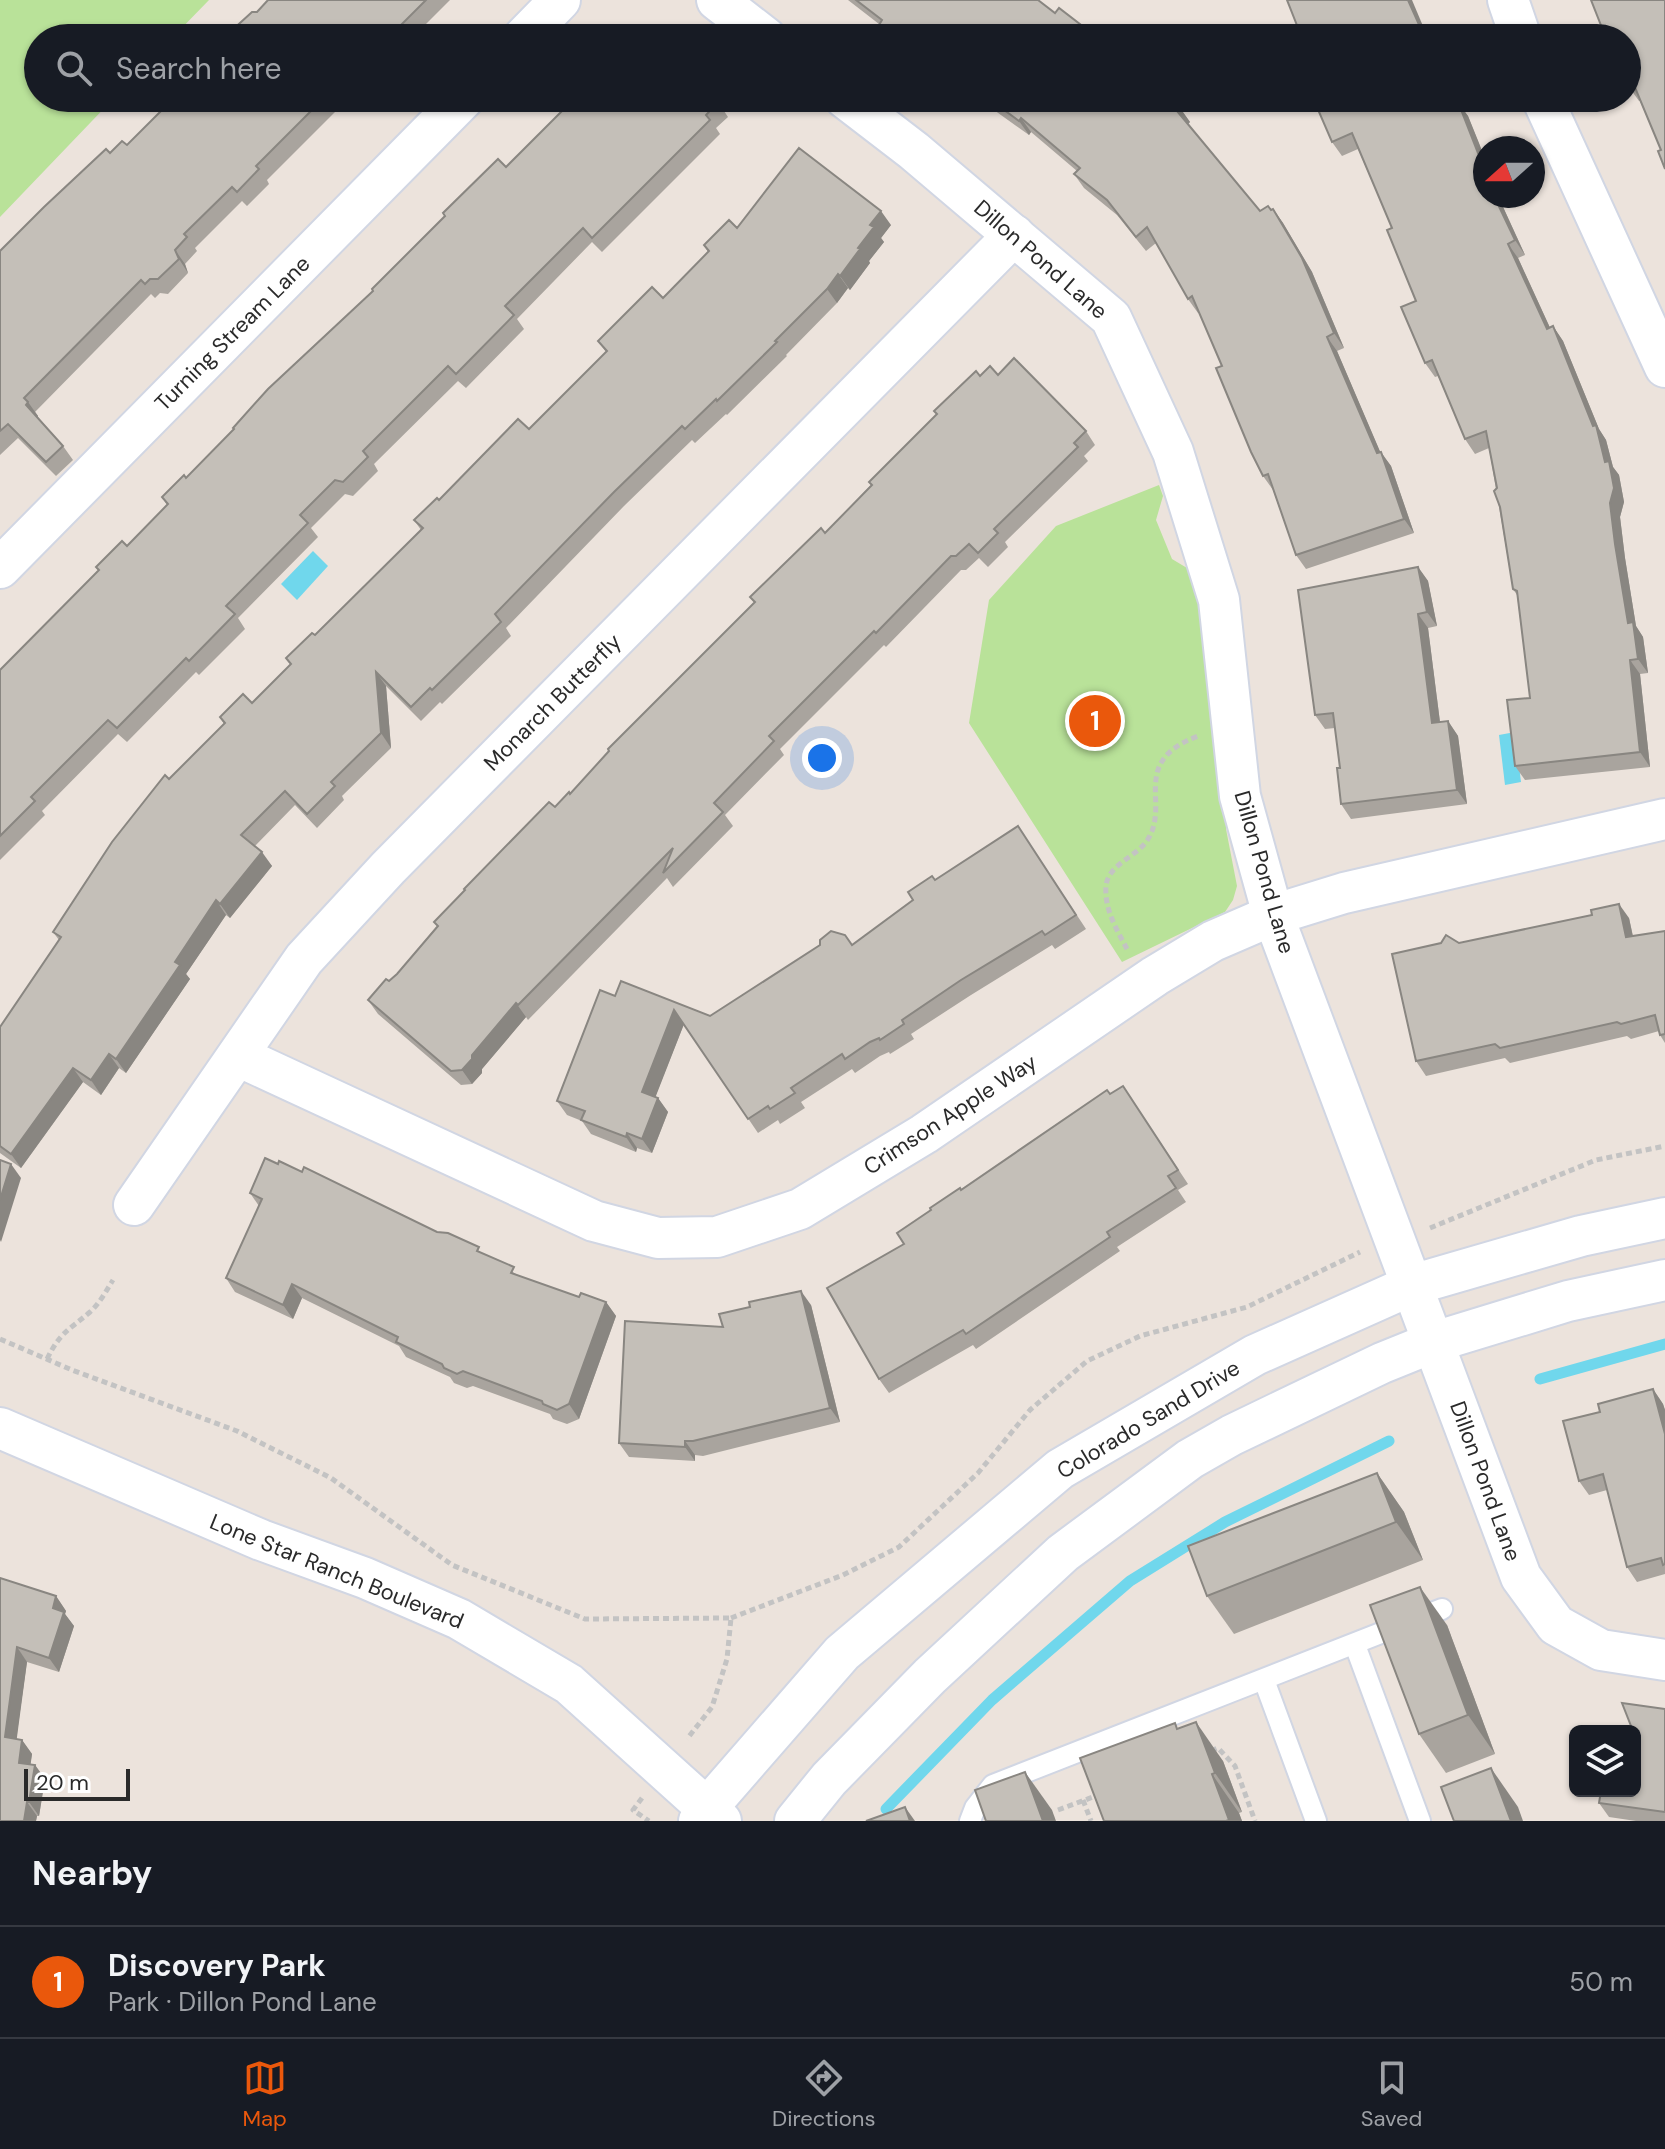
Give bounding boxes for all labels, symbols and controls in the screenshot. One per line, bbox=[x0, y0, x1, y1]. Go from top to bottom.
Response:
search box bbox=[24, 24, 1641, 112]
icon: search bbox=[52, 46, 96, 90]
text: Search here bbox=[116, 49, 282, 88]
north arrow bbox=[1473, 136, 1545, 208]
street label: Dillon Pond Lane bbox=[968, 193, 1114, 325]
street label: Turning Stream Lane bbox=[148, 249, 316, 417]
street label: Monarch Butterfly bbox=[477, 627, 627, 777]
pin: 1 bbox=[1069, 691, 1121, 751]
your location bbox=[802, 738, 842, 778]
street label: Dillon Pond Lane bbox=[1227, 787, 1302, 957]
street label: Crimson Apple Way bbox=[858, 1048, 1042, 1181]
street label: Colorado Sand Drive bbox=[1051, 1353, 1245, 1486]
street label: Dillon Pond Lane bbox=[1443, 1397, 1528, 1565]
street label: Lone Star Ranch Boulevard bbox=[206, 1507, 468, 1636]
map controls bbox=[1569, 1725, 1641, 1797]
button: layers bbox=[1569, 1725, 1641, 1797]
scale bar bbox=[24, 1765, 130, 1801]
text: 20 m bbox=[36, 1768, 89, 1797]
text: Nearby bbox=[32, 1851, 152, 1896]
text: Discovery Park bbox=[108, 1946, 326, 1985]
text: 1 bbox=[53, 1965, 63, 1999]
text: 50 m bbox=[1569, 1965, 1633, 1999]
text: Park · Dillon Pond Lane bbox=[108, 1985, 377, 2019]
tab: Map bbox=[243, 2056, 287, 2133]
tab: Directions bbox=[772, 2056, 876, 2133]
tab: Saved bbox=[1361, 2056, 1422, 2133]

